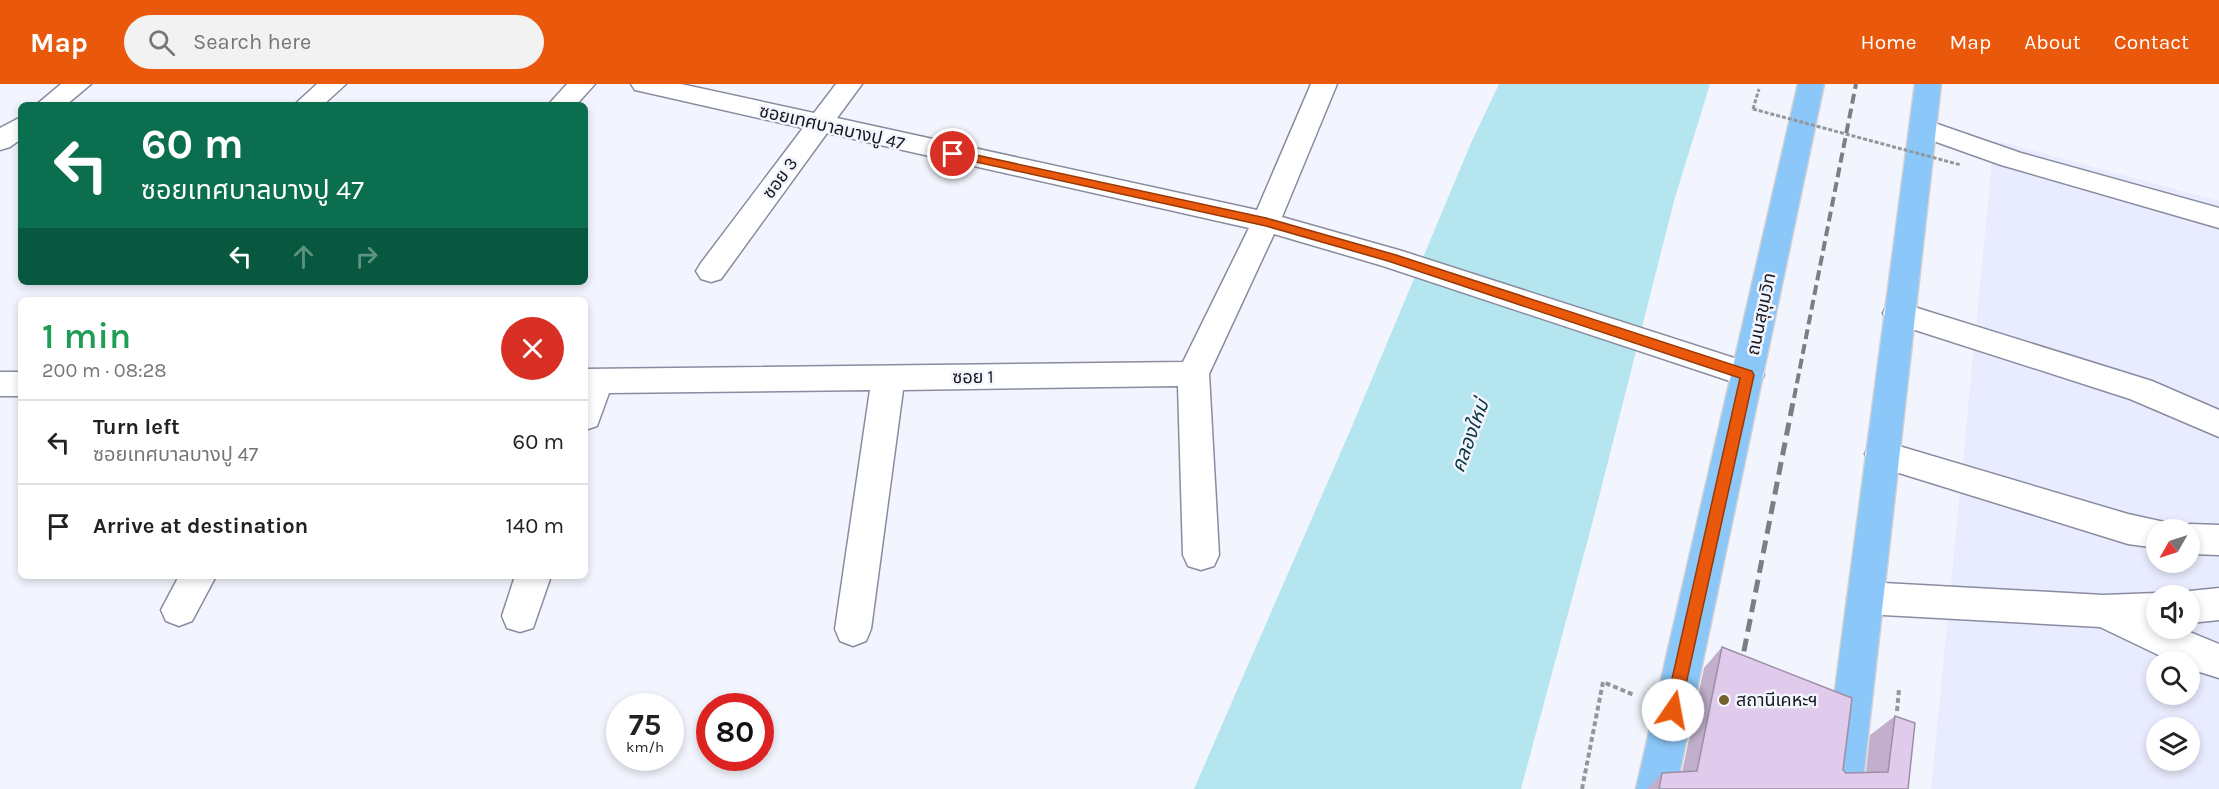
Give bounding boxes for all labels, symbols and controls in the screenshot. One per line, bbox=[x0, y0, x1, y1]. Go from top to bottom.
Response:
search box bbox=[124, 15, 544, 69]
text: Map bbox=[30, 26, 88, 59]
icon: search bbox=[145, 26, 178, 59]
text: Search here bbox=[193, 29, 311, 55]
text: Home bbox=[1861, 30, 1917, 54]
text: Map bbox=[1950, 30, 1991, 54]
text: About bbox=[2024, 30, 2081, 54]
text: Contact bbox=[2114, 30, 2189, 54]
street label: ซอยเทศบาลบางปู 47 bbox=[757, 100, 907, 156]
text: 60 m bbox=[141, 119, 244, 169]
icon: left bbox=[42, 126, 120, 204]
pin bbox=[927, 128, 978, 179]
icon: arrive bbox=[936, 137, 969, 170]
street label: ซอย 3 bbox=[758, 153, 802, 203]
text: ซอยเทศบาลบางปู 47 bbox=[141, 174, 364, 206]
icon: left bbox=[224, 240, 257, 273]
icon: ahead bbox=[287, 240, 320, 273]
icon: right bbox=[350, 240, 383, 273]
street label: ถนนสุขุมวิท bbox=[1742, 271, 1780, 357]
text: 1 min bbox=[42, 315, 131, 357]
button: close bbox=[501, 317, 564, 380]
text: 200 m · 08:28 bbox=[42, 359, 167, 382]
street label: ซอย 1 bbox=[952, 366, 994, 388]
water label: คลองใหม่ bbox=[1446, 394, 1495, 476]
text: Turn left bbox=[93, 414, 180, 440]
icon: left bbox=[42, 426, 75, 459]
text: 60 m bbox=[513, 429, 564, 455]
text: ซอยเทศบาลบางปู 47 bbox=[93, 443, 258, 466]
icon: arrive bbox=[42, 510, 75, 543]
text: Arrive at destination bbox=[93, 513, 308, 539]
text: 140 m bbox=[506, 513, 564, 539]
north arrow bbox=[2146, 519, 2200, 573]
map controls bbox=[2146, 519, 2200, 771]
button: sound bbox=[2146, 585, 2200, 639]
button: search bbox=[2146, 651, 2200, 705]
position arrow bbox=[1641, 678, 1705, 742]
place label: สถานีเคหะฯ bbox=[1736, 689, 1818, 711]
speed limit sign: 80 bbox=[696, 693, 774, 771]
marker: สถานีเคหะฯ bbox=[1717, 693, 1731, 707]
text: 75 bbox=[629, 707, 661, 743]
button: layers bbox=[2146, 717, 2200, 771]
text: km/h bbox=[626, 738, 664, 756]

